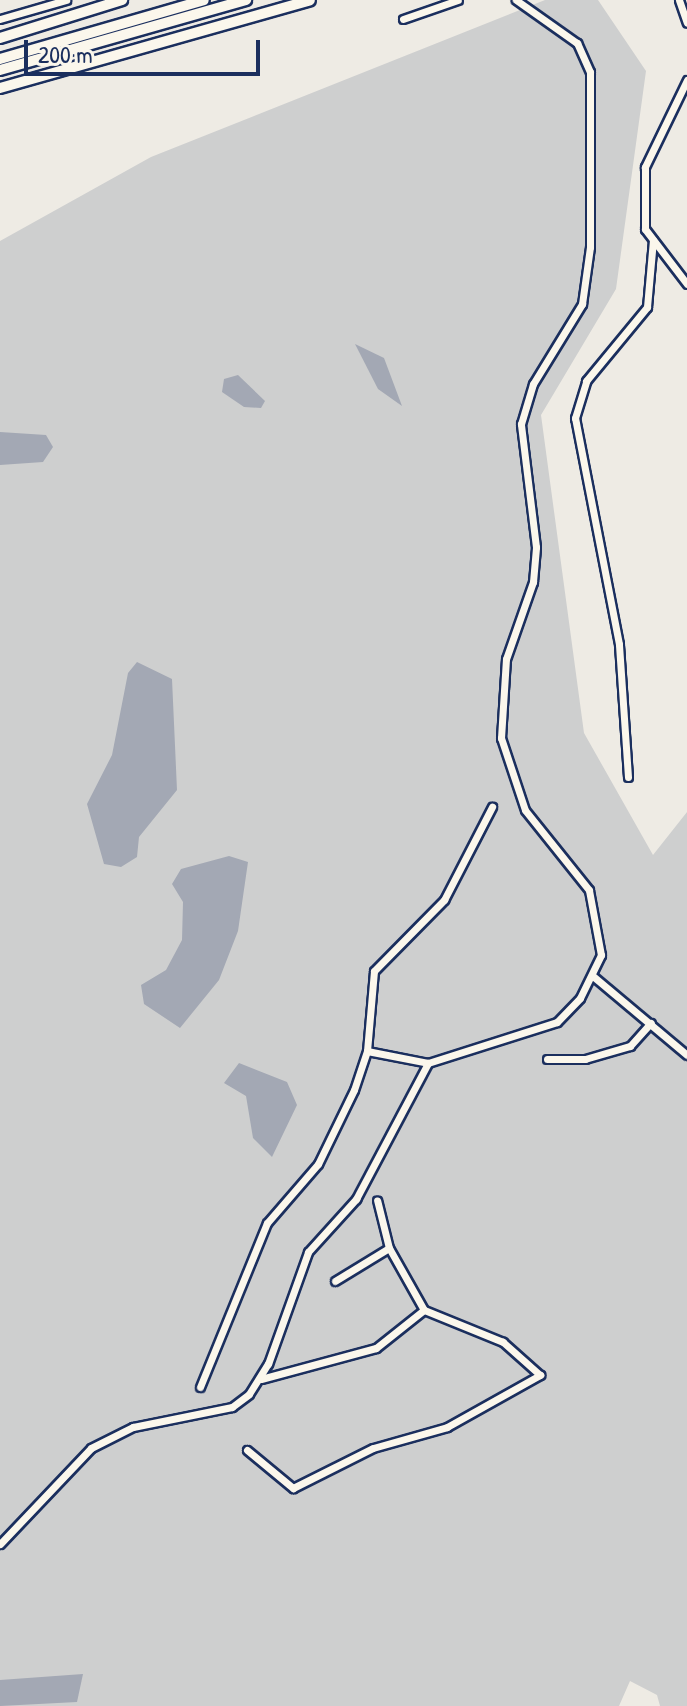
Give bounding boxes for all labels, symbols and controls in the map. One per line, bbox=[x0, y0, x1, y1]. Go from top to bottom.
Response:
scale bar bbox=[28, 24, 264, 74]
text: 200 m bbox=[38, 38, 93, 70]

